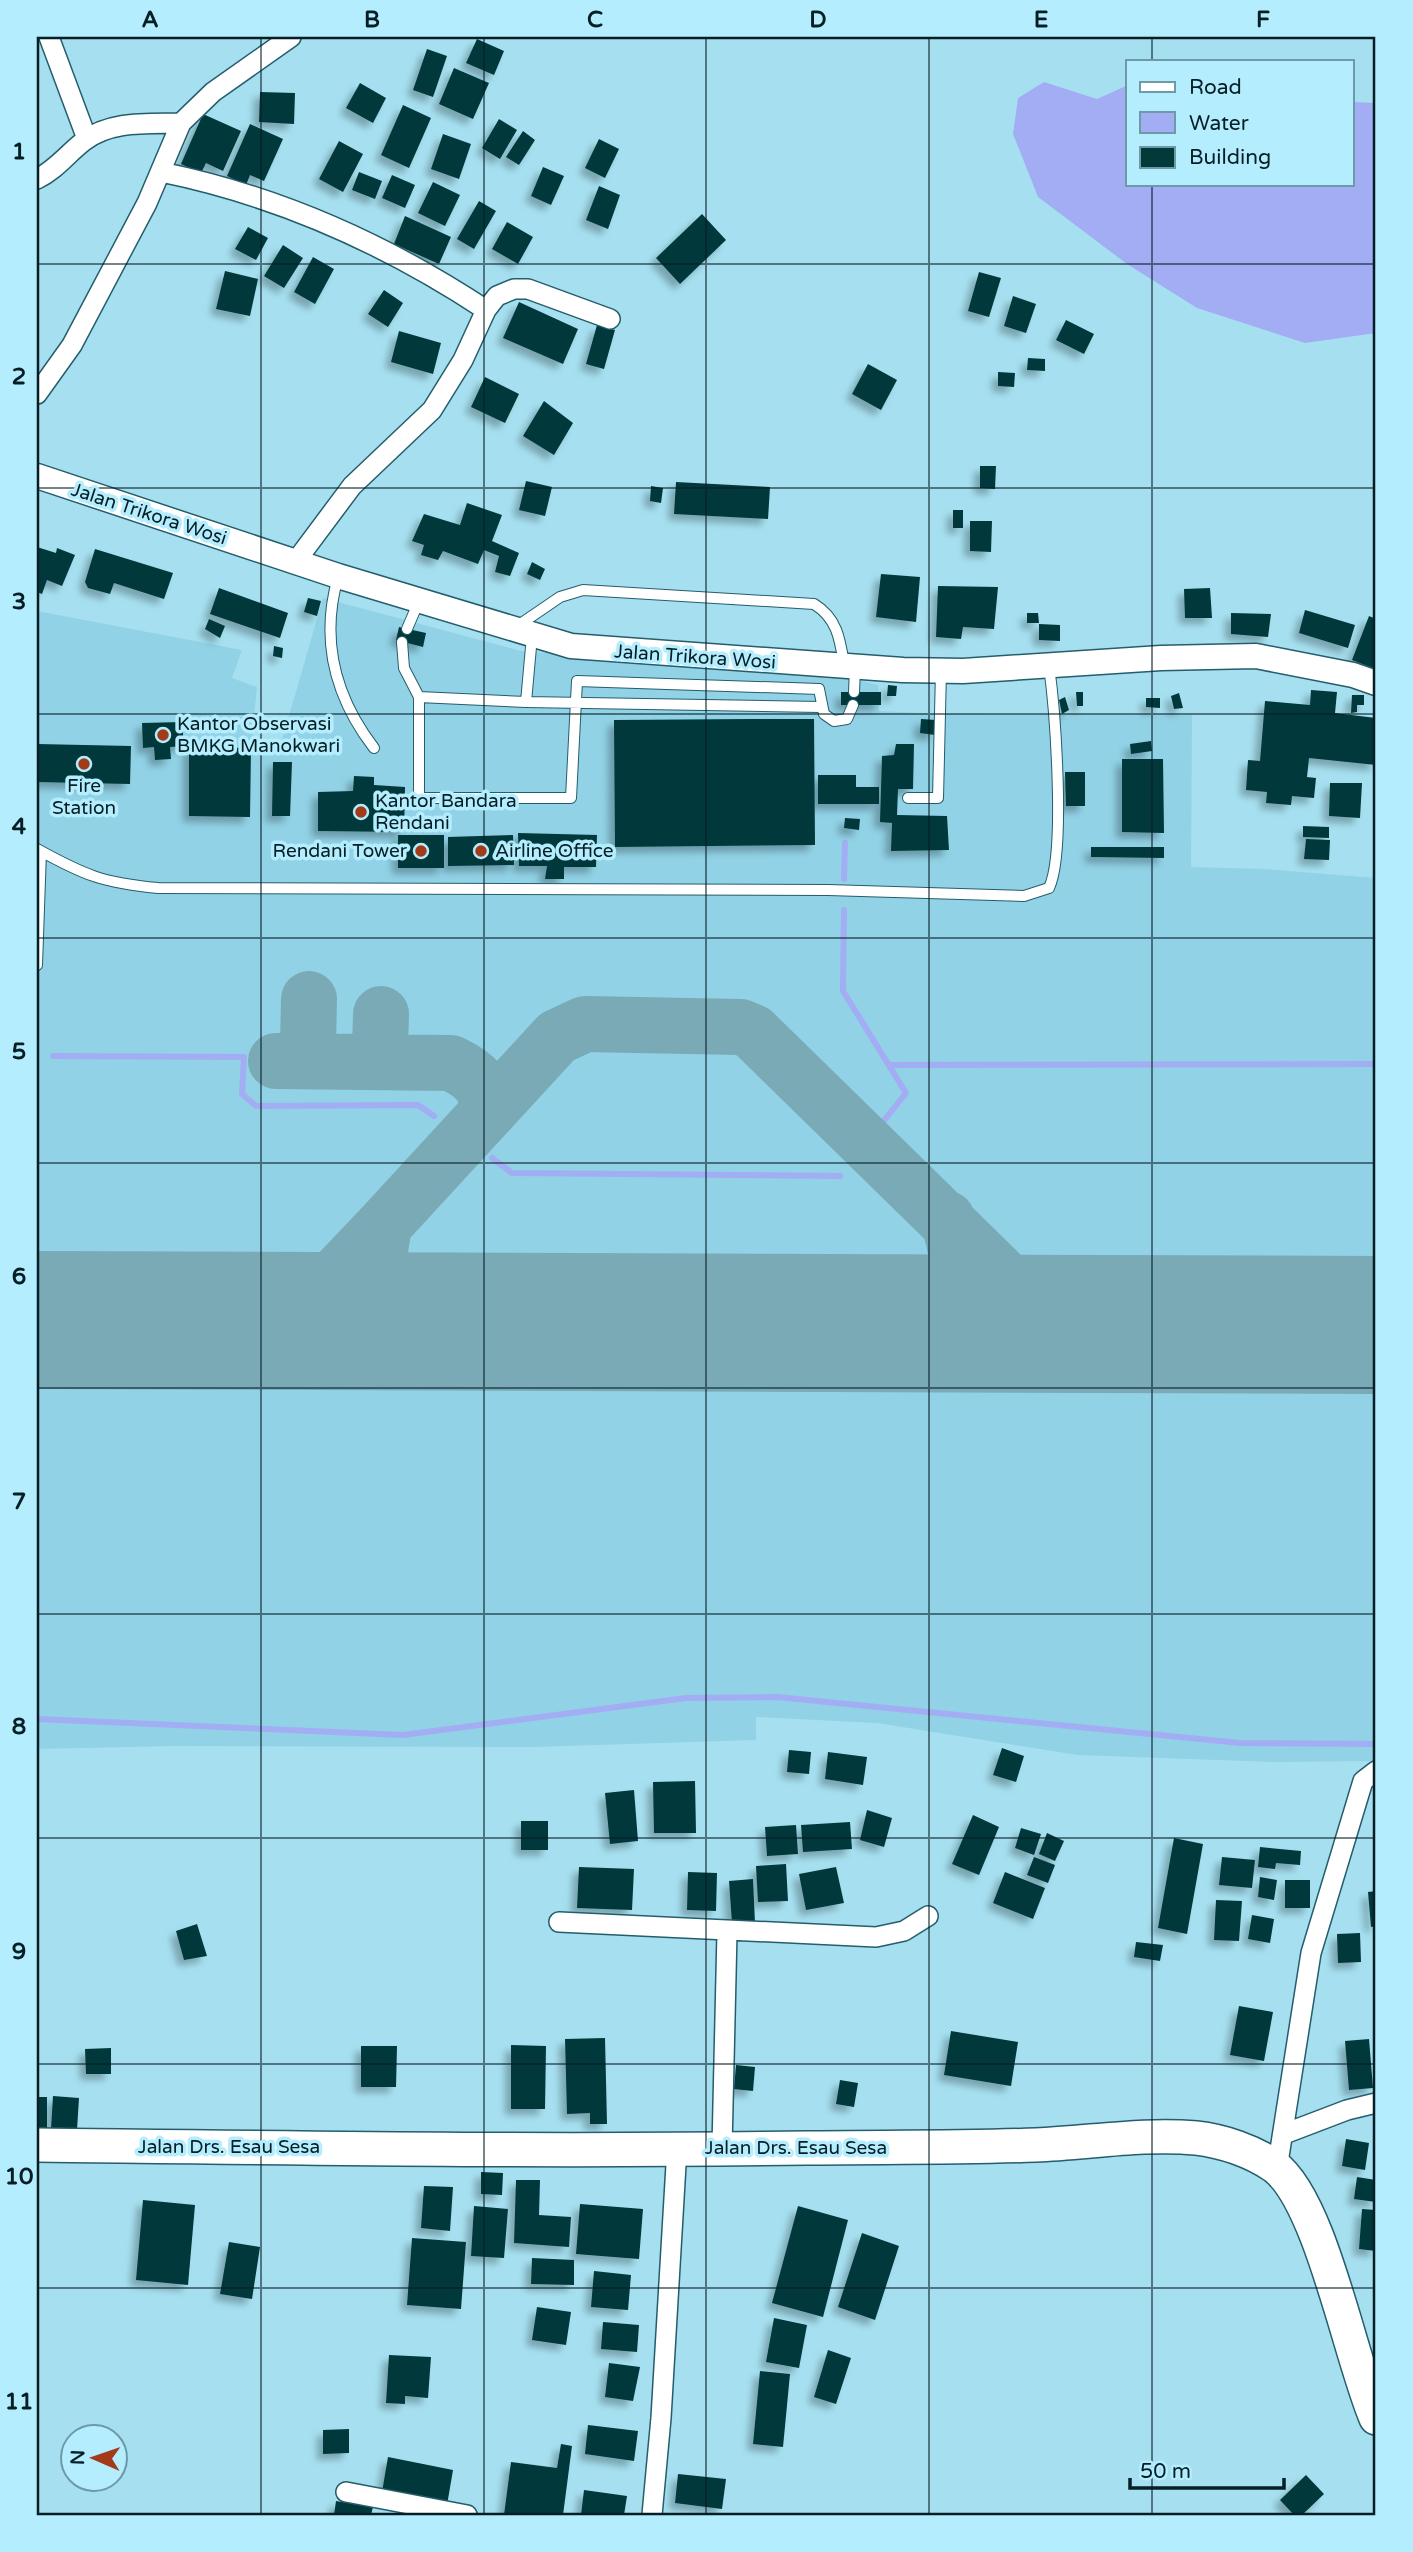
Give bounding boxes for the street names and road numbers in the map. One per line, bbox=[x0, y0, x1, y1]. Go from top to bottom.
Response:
street label: Jalan Trikora Wosi bbox=[68, 478, 230, 550]
street label: Jalan Trikora Wosi bbox=[613, 640, 777, 674]
street label: Jalan Drs. Esau Sesa bbox=[138, 2136, 320, 2158]
street label: Jalan Drs. Esau Sesa bbox=[705, 2137, 887, 2159]

